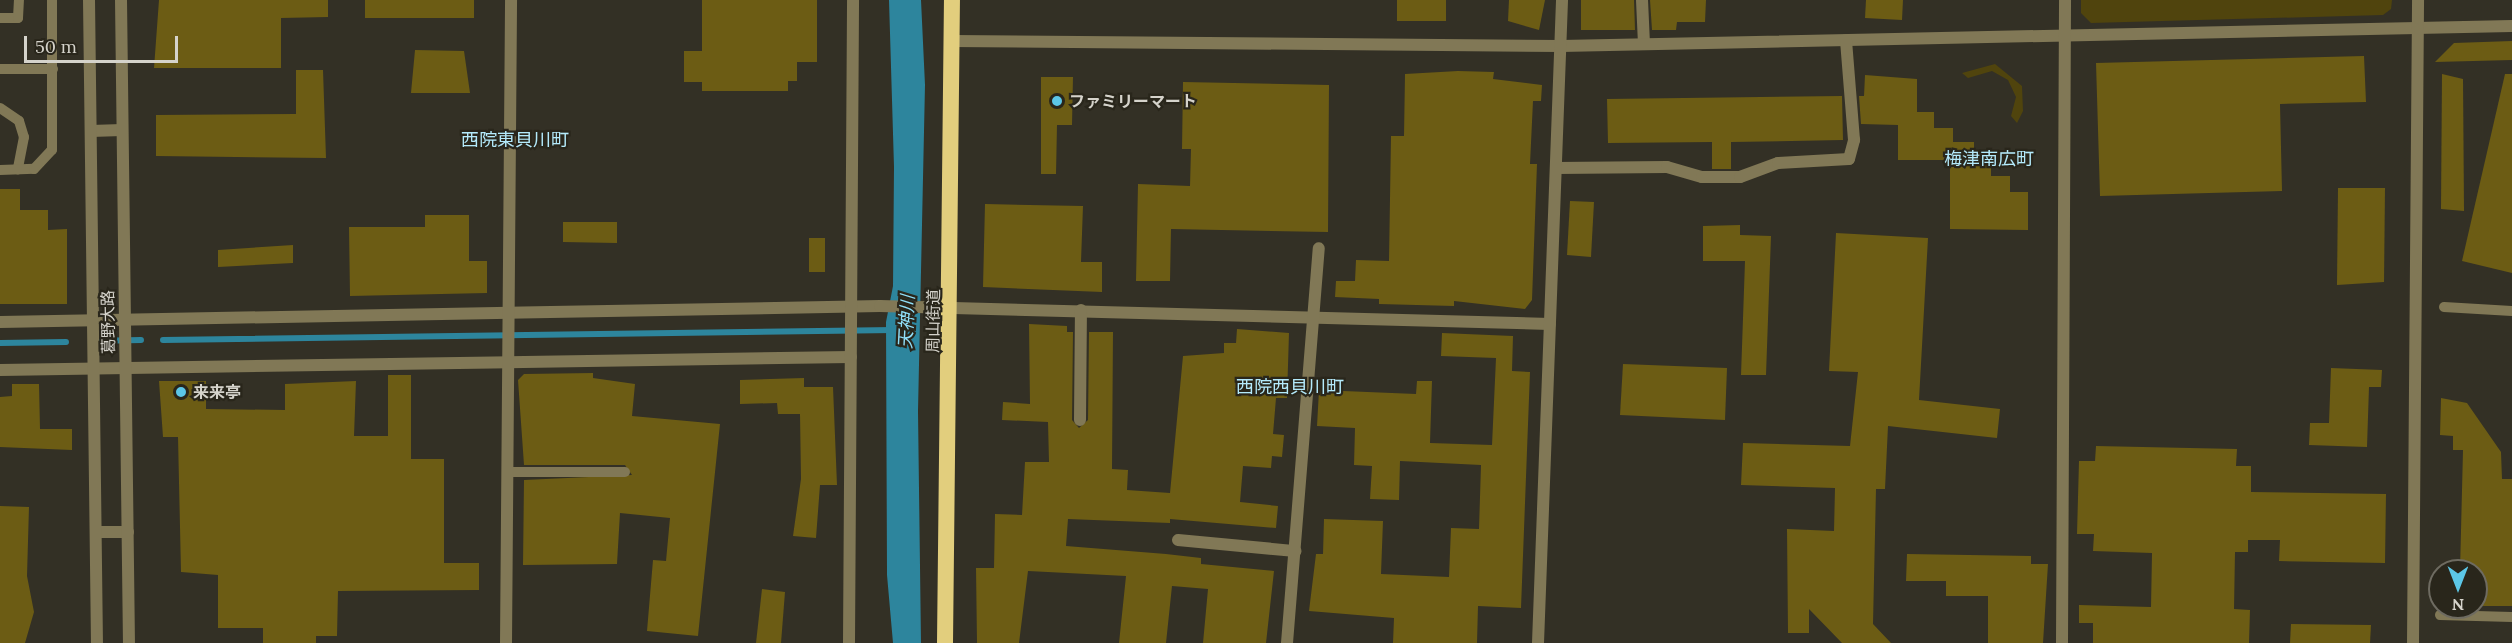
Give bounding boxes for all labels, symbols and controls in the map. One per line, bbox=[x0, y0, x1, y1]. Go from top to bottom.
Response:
scale bar bbox=[27, 24, 182, 62]
text: 50 m bbox=[35, 35, 77, 58]
place label: ファミリーマート bbox=[1069, 91, 1197, 111]
marker: ファミリーマート bbox=[1050, 94, 1064, 108]
district label: 西院東貝川町 bbox=[461, 129, 569, 151]
district label: 梅津南広町 bbox=[1944, 148, 2034, 170]
street label: 周山街道 bbox=[923, 289, 943, 353]
street label: 葛野大路 bbox=[98, 290, 118, 354]
water label: 天神川 bbox=[895, 294, 919, 350]
district label: 西院西貝川町 bbox=[1236, 376, 1344, 398]
place label: 来来亭 bbox=[193, 382, 241, 402]
marker: 来来亭 bbox=[174, 385, 188, 399]
north arrow bbox=[2428, 559, 2488, 619]
text: N bbox=[2452, 595, 2464, 615]

